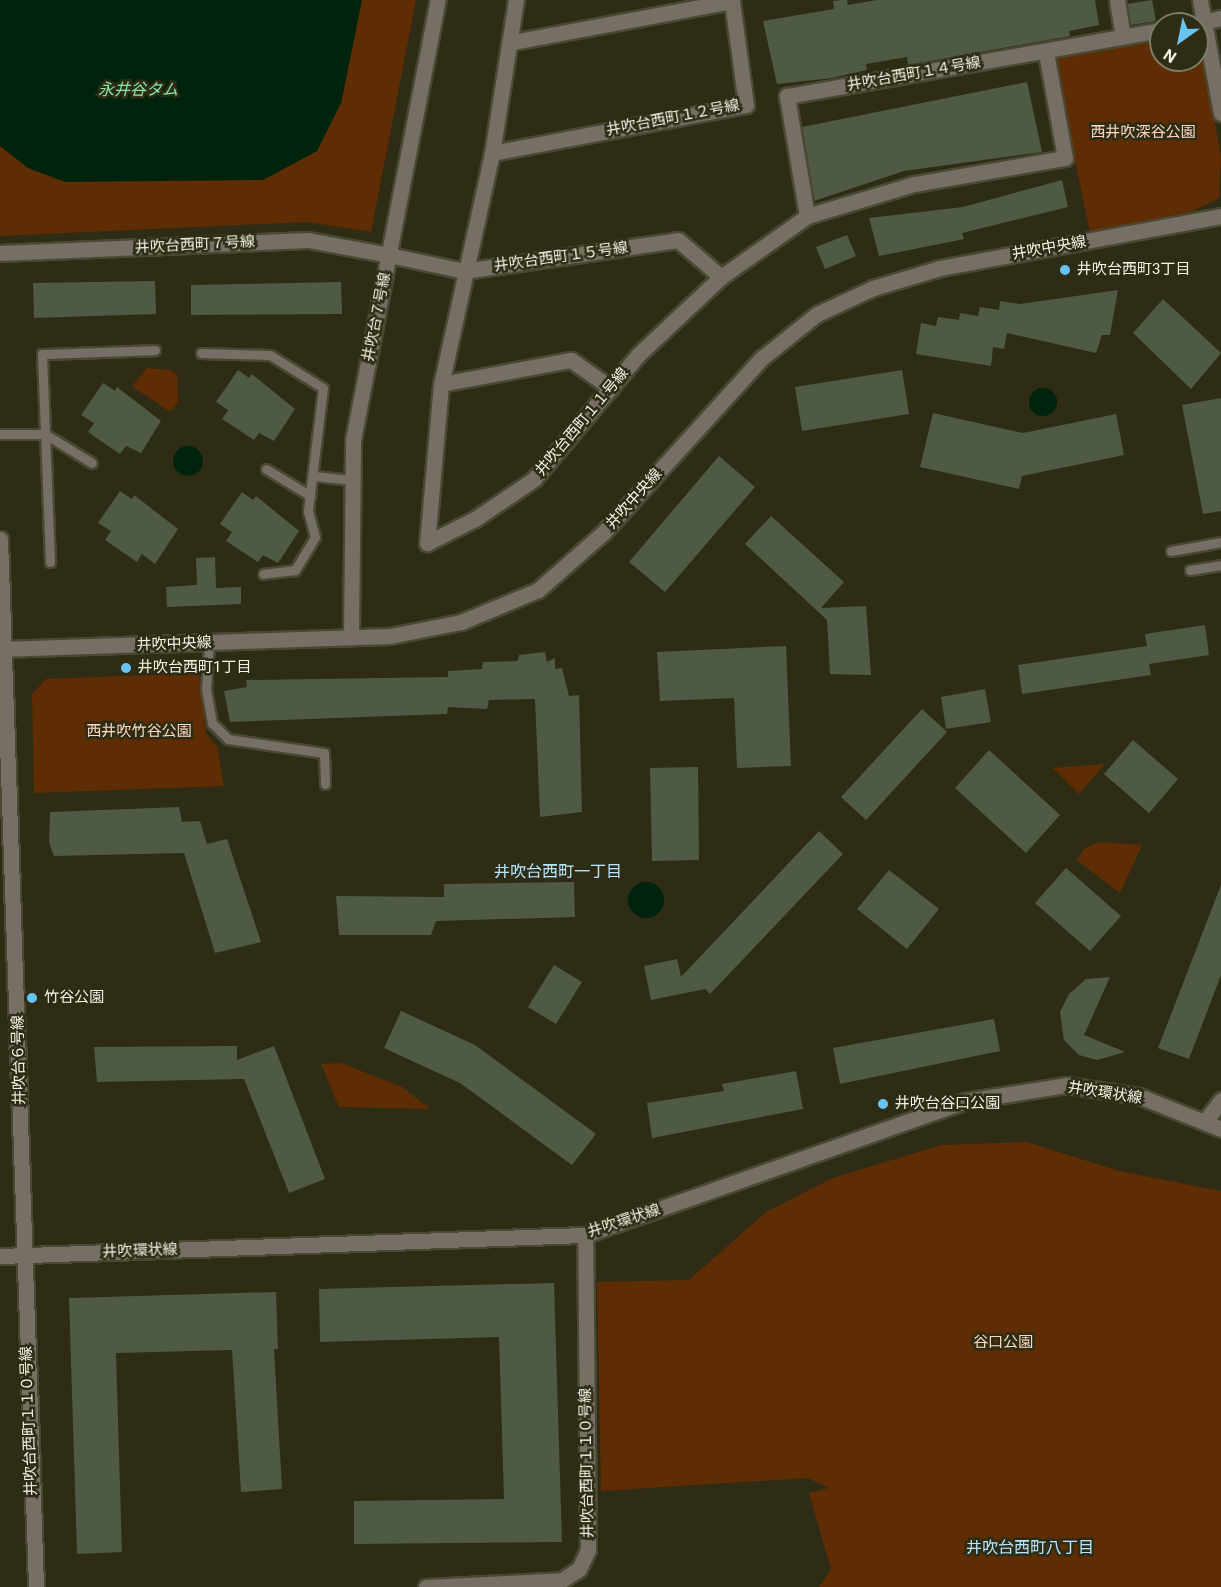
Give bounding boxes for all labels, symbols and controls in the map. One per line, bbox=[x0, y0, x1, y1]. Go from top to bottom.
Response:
north arrow bbox=[1149, 12, 1209, 72]
text: N bbox=[1160, 45, 1180, 67]
street label: 井吹台西町１４号線 bbox=[846, 53, 982, 95]
water label: 永井谷タム bbox=[98, 80, 178, 100]
street label: 井吹台西町１２号線 bbox=[605, 96, 741, 140]
park label: 西井吹深谷公園 bbox=[1091, 124, 1195, 142]
street label: 井吹台西町７号線 bbox=[135, 233, 255, 257]
street label: 井吹中央線 bbox=[1011, 233, 1087, 263]
street label: 井吹台西町１５号線 bbox=[493, 239, 629, 275]
place label: 井吹台西町3丁目 bbox=[1077, 261, 1190, 279]
marker: 井吹台西町3丁目 bbox=[1058, 263, 1072, 277]
street label: 井吹台７号線 bbox=[360, 271, 394, 363]
street label: 井吹台西町１１号線 bbox=[532, 365, 632, 479]
street label: 井吹中央線 bbox=[602, 465, 666, 533]
street label: 井吹中央線 bbox=[136, 634, 212, 654]
place label: 井吹台西町1丁目 bbox=[138, 659, 251, 677]
marker: 井吹台西町1丁目 bbox=[119, 661, 133, 675]
park label: 西井吹竹谷公園 bbox=[87, 723, 191, 741]
district label: 井吹台西町一丁目 bbox=[494, 862, 622, 882]
place label: 竹谷公園 bbox=[44, 989, 104, 1007]
marker: 竹谷公園 bbox=[25, 991, 39, 1005]
street label: 井吹台６号線 bbox=[9, 1015, 29, 1105]
street label: 井吹環状線 bbox=[1067, 1078, 1143, 1108]
place label: 井吹台谷口公園 bbox=[895, 1095, 1000, 1113]
marker: 井吹台谷口公園 bbox=[876, 1097, 890, 1111]
street label: 井吹環状線 bbox=[586, 1201, 662, 1241]
street label: 井吹環状線 bbox=[102, 1241, 178, 1261]
park label: 谷口公園 bbox=[973, 1334, 1033, 1352]
street label: 井吹台西町１１０号線 bbox=[17, 1346, 41, 1496]
street label: 井吹台西町１１０号線 bbox=[577, 1388, 597, 1538]
district label: 井吹台西町八丁目 bbox=[966, 1538, 1094, 1558]

